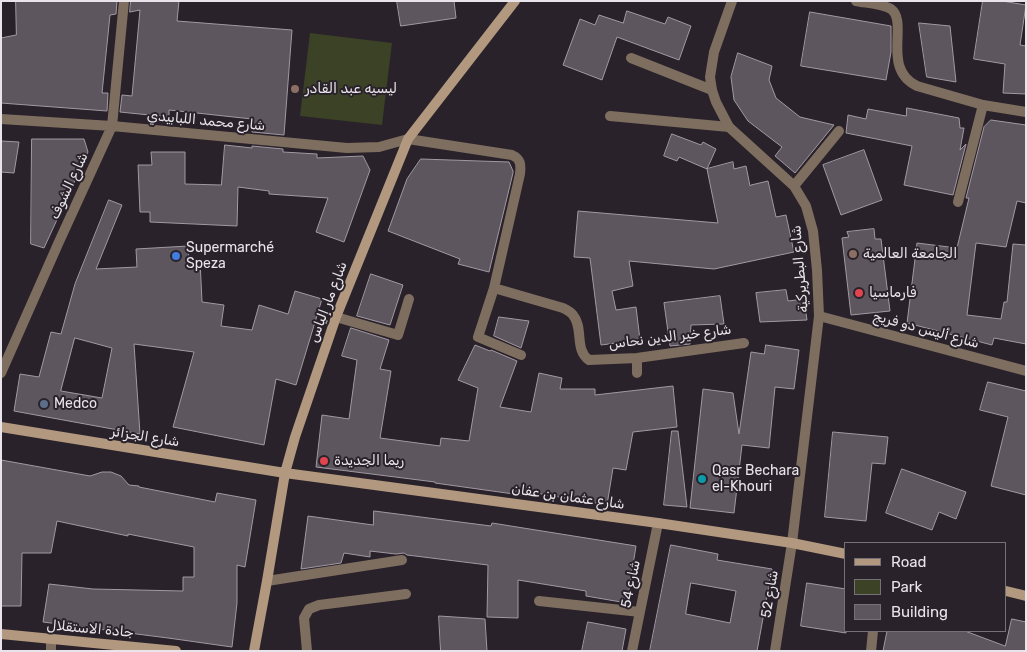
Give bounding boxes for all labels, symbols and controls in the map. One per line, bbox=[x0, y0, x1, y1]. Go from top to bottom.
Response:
place label: لیسیه عبد القادر bbox=[305, 81, 397, 97]
marker: لیسیه عبد القادر bbox=[289, 83, 301, 95]
street label: شارع محمد اللبابيدي bbox=[146, 107, 266, 135]
street label: شارع الشوف bbox=[46, 150, 92, 222]
street label: شارع البطريركية bbox=[788, 225, 812, 313]
place label: Supermarché Speza bbox=[186, 240, 274, 272]
place label: الجامعة العالمية bbox=[863, 246, 957, 262]
marker: الجامعة العالمية bbox=[847, 248, 859, 260]
marker: Supermarché Speza bbox=[170, 250, 182, 262]
street label: شارع مار إلياس bbox=[305, 259, 351, 345]
place label: فارماسيا bbox=[869, 285, 916, 301]
marker: فارماسيا bbox=[853, 287, 865, 299]
street label: شارع أليس دو فريج bbox=[871, 308, 981, 352]
street label: شارع خير الدين نحاس bbox=[608, 321, 732, 353]
place label: Medco bbox=[54, 396, 97, 412]
marker: Medco bbox=[38, 398, 50, 410]
street label: شارع الجزائر bbox=[109, 423, 181, 451]
place label: ريما الجديدة bbox=[334, 453, 404, 469]
marker: ريما الجديدة bbox=[318, 455, 330, 467]
place label: Qasr Bechara el-Khouri bbox=[712, 463, 799, 496]
marker: Qasr Bechara el-Khouri bbox=[696, 473, 708, 485]
street label: شارع عثمان بن عفان bbox=[510, 481, 626, 513]
legend bbox=[844, 542, 1007, 632]
text: Road bbox=[891, 553, 927, 571]
street label: شارع 54 bbox=[618, 559, 644, 609]
street label: شارع 52 bbox=[758, 569, 782, 619]
text: Park bbox=[891, 578, 922, 596]
text: Building bbox=[891, 603, 948, 621]
street label: جادة الاستقلال bbox=[46, 617, 134, 641]

